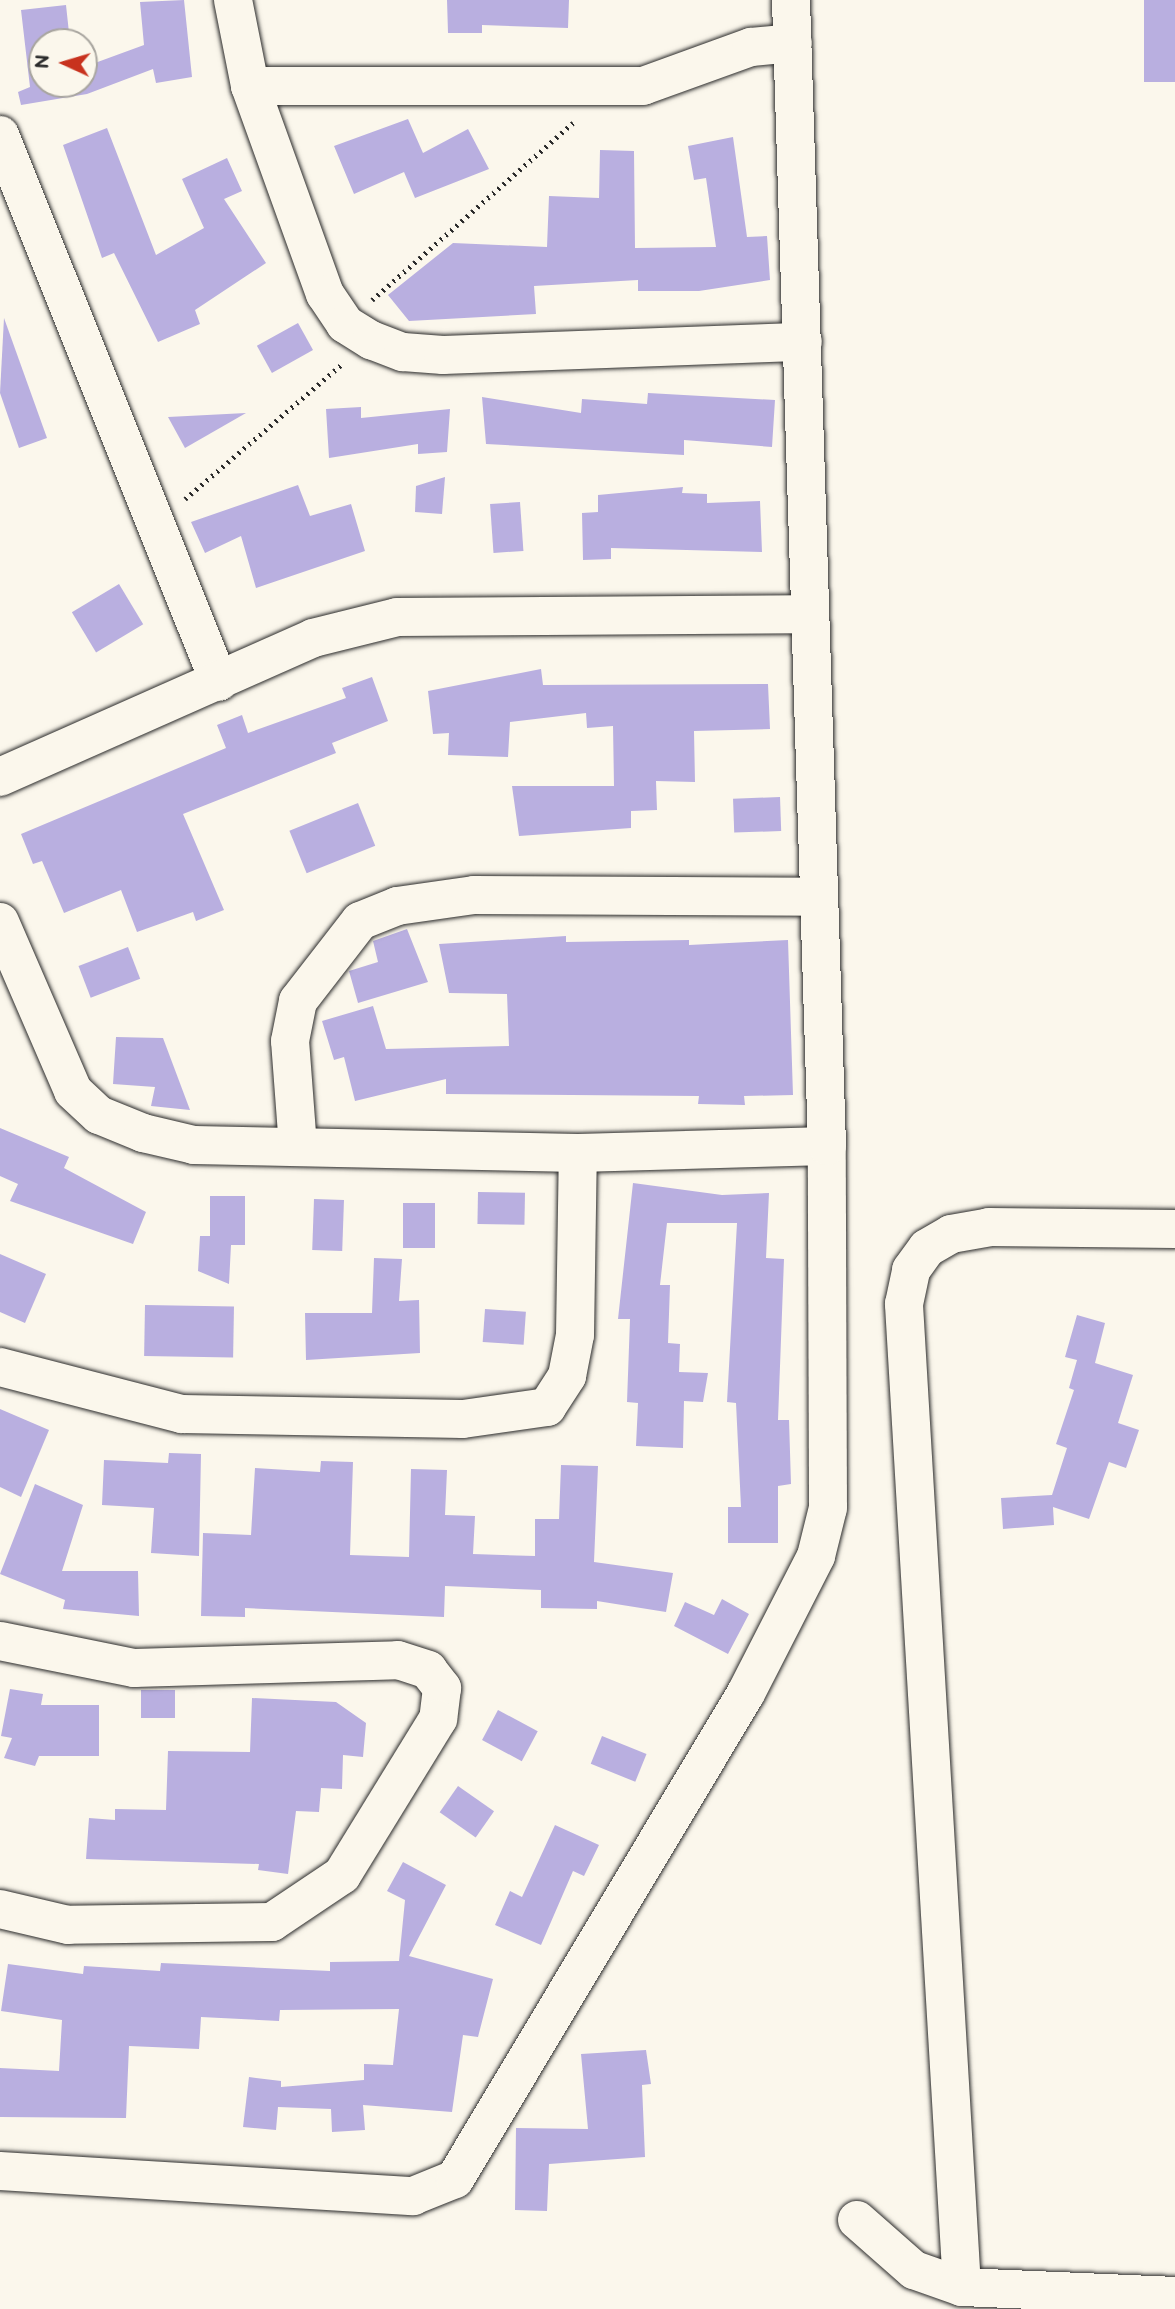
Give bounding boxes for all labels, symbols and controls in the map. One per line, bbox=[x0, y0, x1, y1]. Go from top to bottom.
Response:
north arrow bbox=[28, 28, 98, 98]
text: N bbox=[32, 54, 56, 70]

